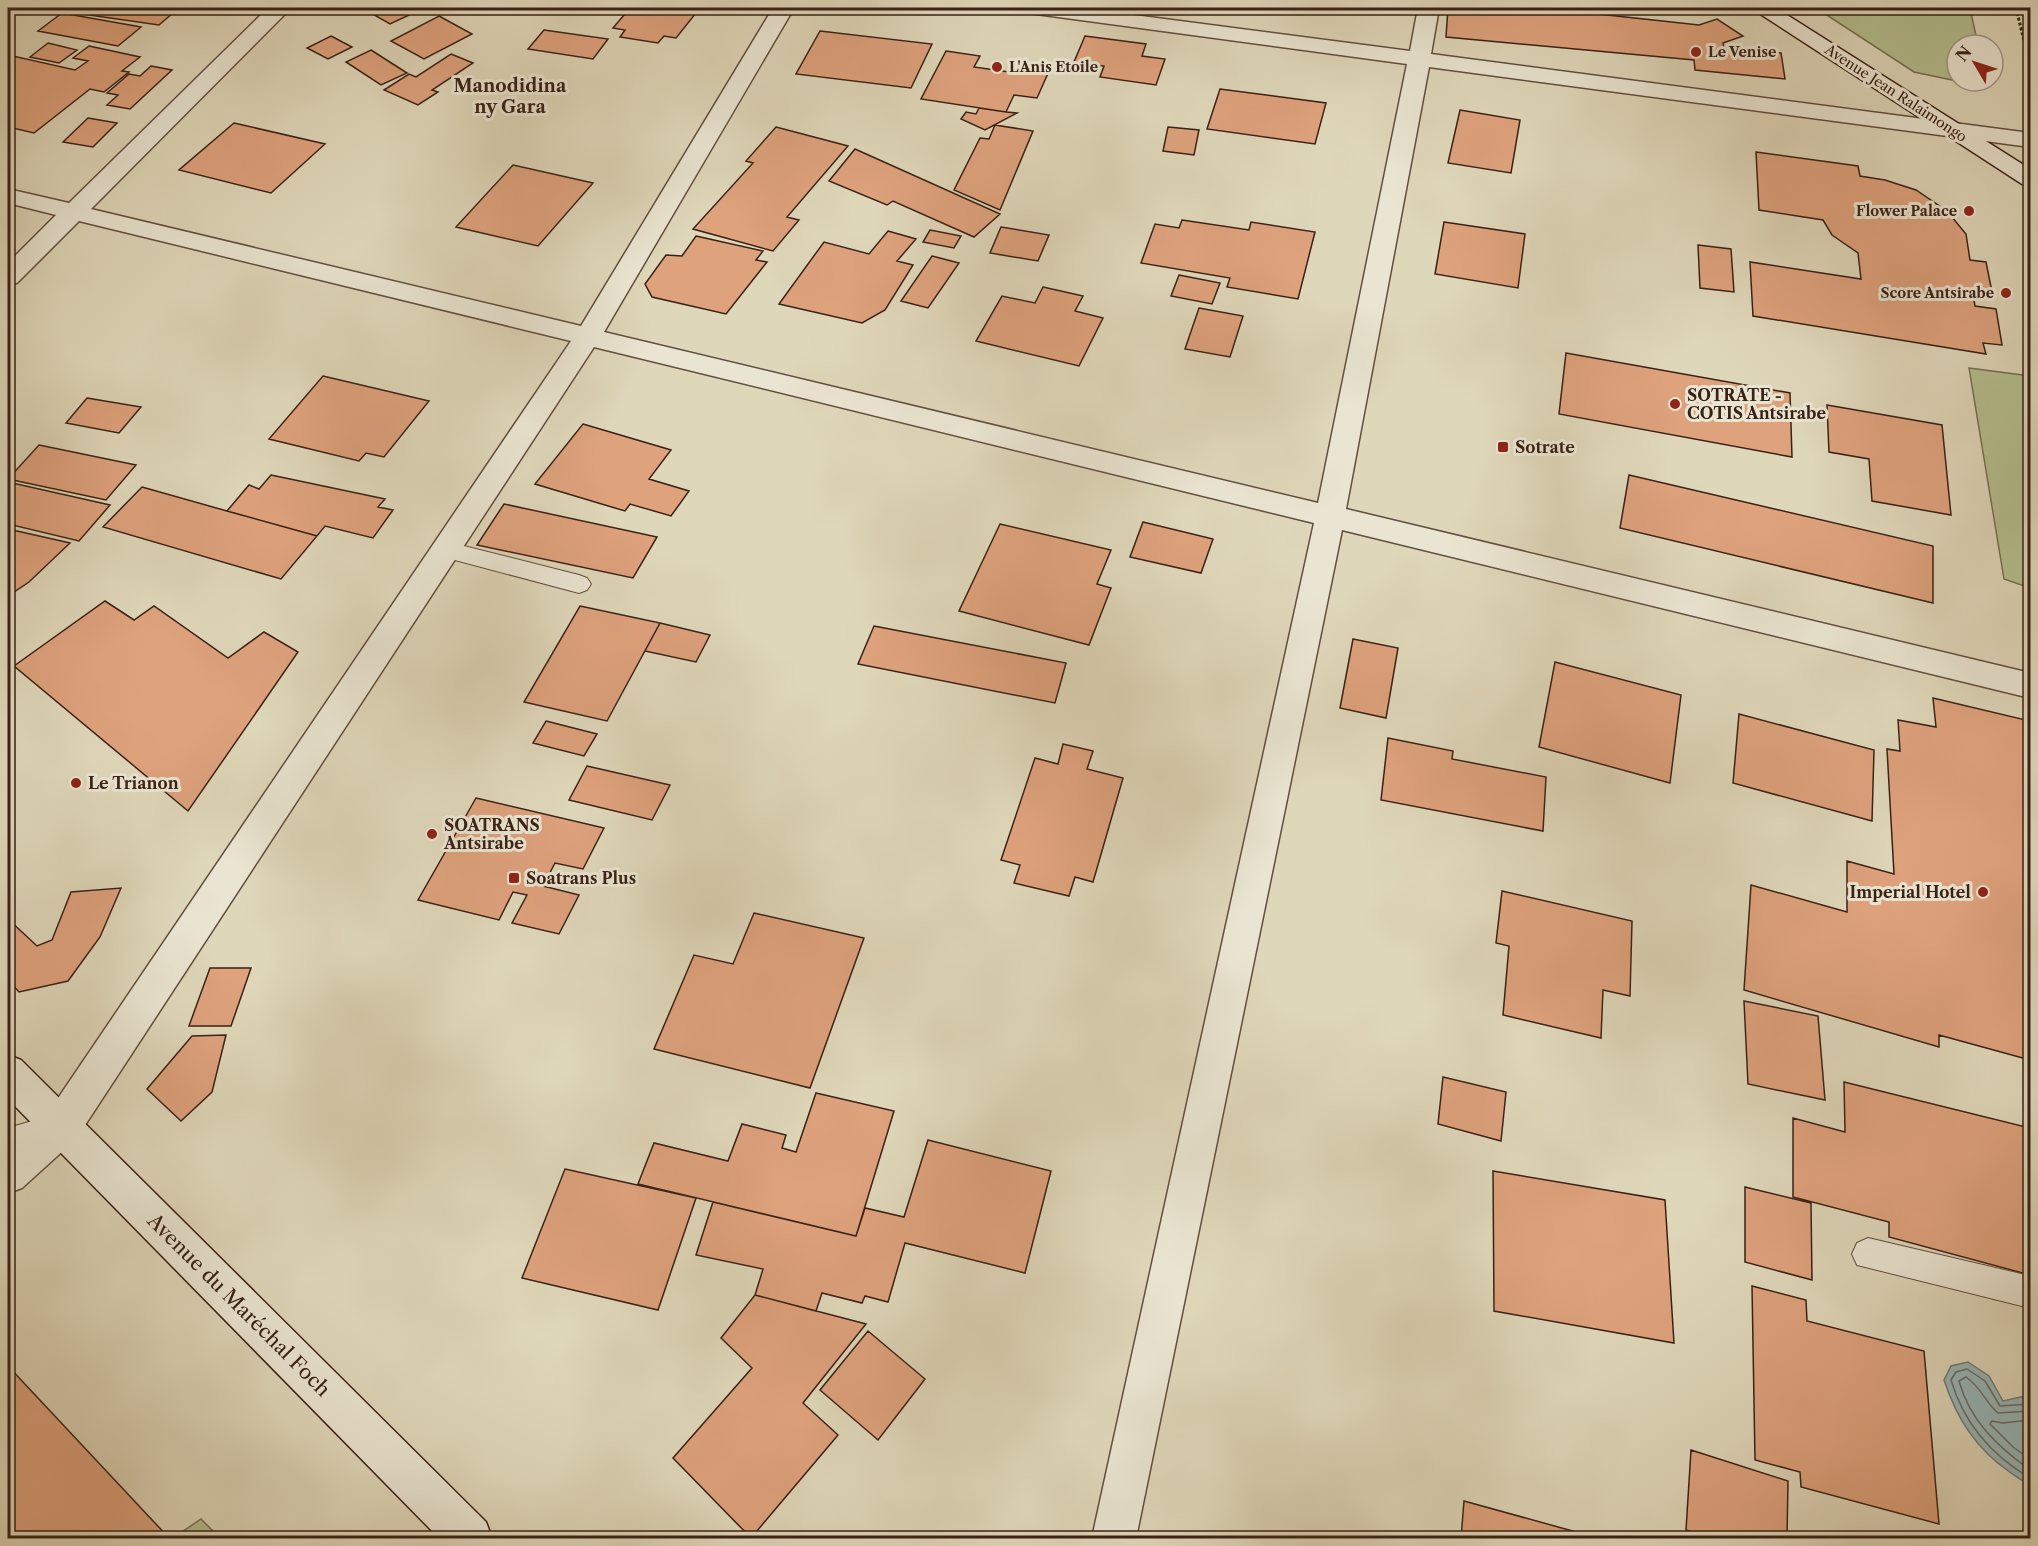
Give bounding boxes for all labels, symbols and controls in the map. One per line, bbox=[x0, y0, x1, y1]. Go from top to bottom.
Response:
north arrow bbox=[1945, 33, 2005, 93]
street label: Avenue Jean Ralaimongo bbox=[1821, 40, 1970, 146]
text: N bbox=[1951, 42, 1976, 65]
place label: Le Venise bbox=[1708, 43, 1776, 61]
marker: Le Venise bbox=[1689, 45, 1703, 59]
place label: L'Anis Etoile bbox=[1009, 58, 1098, 76]
marker: L'Anis Etoile bbox=[990, 60, 1004, 74]
district label: Manodidina ny Gara bbox=[454, 75, 567, 118]
place label: Flower Palace bbox=[1856, 202, 1957, 220]
marker: Flower Palace bbox=[1962, 204, 1976, 218]
place label: Score Antsirabe bbox=[1881, 284, 1994, 302]
marker: Score Antsirabe bbox=[1999, 286, 2013, 300]
place label: SOTRATE - COTIS Antsirabe bbox=[1687, 385, 1827, 423]
marker: SOTRATE - COTIS Antsirabe bbox=[1668, 397, 1682, 411]
place label: Sotrate bbox=[1515, 437, 1575, 457]
marker: Sotrate bbox=[1496, 440, 1510, 454]
place label: Le Trianon bbox=[88, 773, 179, 793]
marker: Le Trianon bbox=[69, 776, 83, 790]
place label: SOATRANS Antsirabe bbox=[443, 815, 540, 853]
marker: SOATRANS Antsirabe bbox=[425, 827, 439, 841]
place label: Soatrans Plus bbox=[526, 868, 636, 888]
marker: Soatrans Plus bbox=[507, 871, 521, 885]
place label: Imperial Hotel bbox=[1850, 882, 1971, 902]
marker: Imperial Hotel bbox=[1976, 885, 1990, 899]
street label: Avenue du Maréchal Foch bbox=[142, 1208, 336, 1402]

